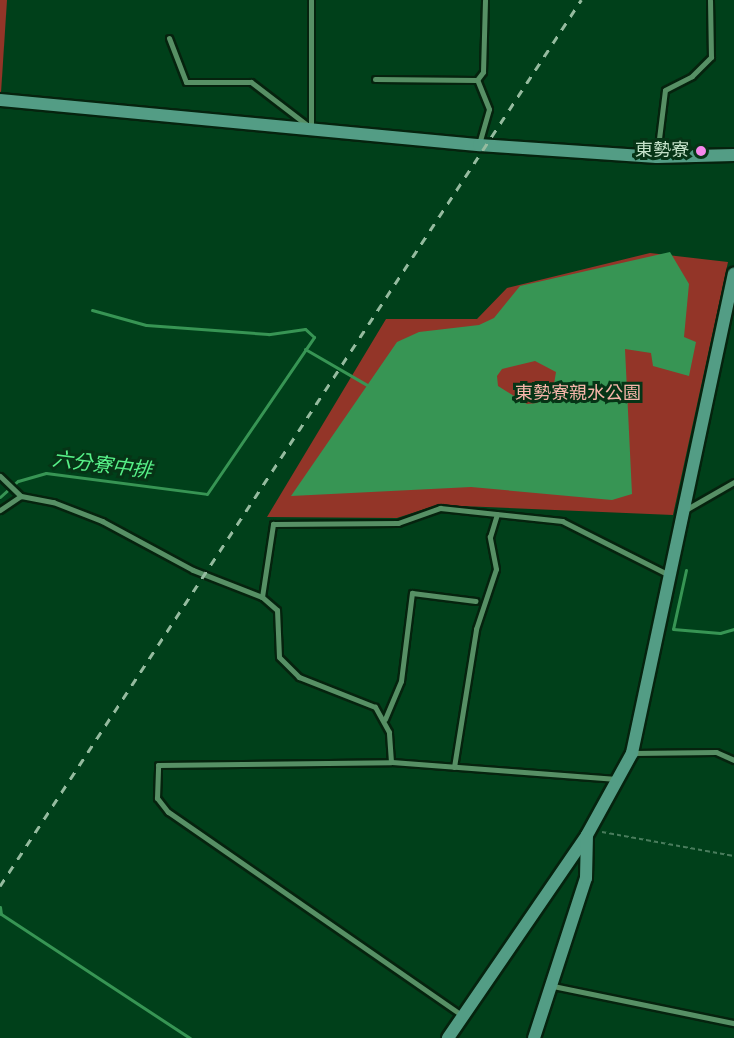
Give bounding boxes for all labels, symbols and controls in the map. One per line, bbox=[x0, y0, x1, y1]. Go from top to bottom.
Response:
place label: 東勢寮 bbox=[635, 140, 689, 162]
marker: 東勢寮 bbox=[694, 144, 708, 158]
park label: 東勢寮親水公園 bbox=[515, 383, 641, 405]
water label: 六分寮中排 bbox=[51, 448, 153, 484]

